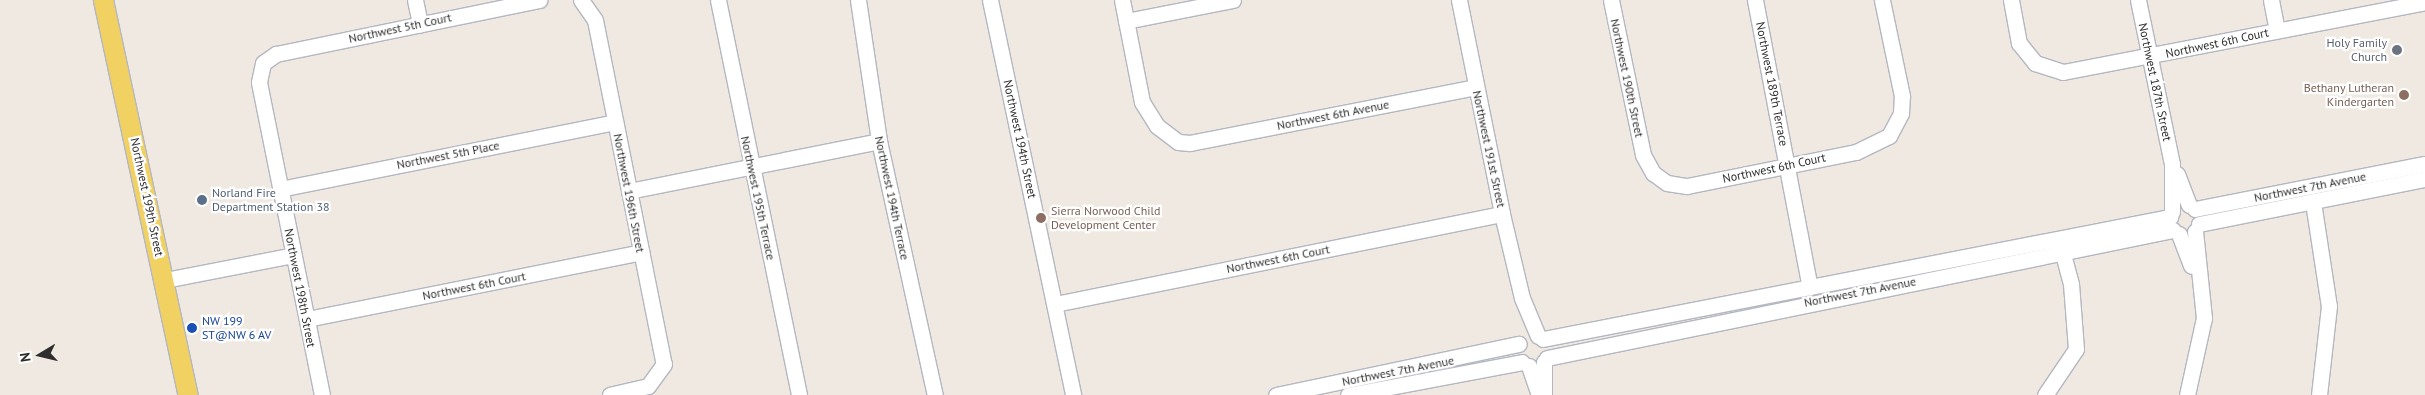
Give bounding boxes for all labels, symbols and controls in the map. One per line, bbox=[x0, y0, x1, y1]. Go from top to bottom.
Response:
street label: Northwest 5th Court bbox=[347, 10, 453, 46]
street label: Northwest 190th Street bbox=[1607, 17, 1647, 139]
street label: Northwest 189th Terrace bbox=[1753, 20, 1791, 148]
street label: Northwest 187th Street bbox=[2135, 22, 2175, 142]
street label: Northwest 6th Court bbox=[2164, 25, 2270, 61]
place label: Holy Family Church bbox=[2326, 36, 2387, 64]
marker: Holy Family Church bbox=[2391, 44, 2403, 56]
street label: Northwest 194th Street bbox=[1000, 78, 1040, 200]
place label: Bethany Lutheran Kindergarten bbox=[2303, 81, 2394, 109]
street label: Northwest 191st Street bbox=[1470, 89, 1508, 209]
marker: Bethany Lutheran Kindergarten bbox=[2398, 89, 2410, 101]
street label: Northwest 6th Avenue bbox=[1275, 97, 1391, 133]
street label: Northwest 196th Street bbox=[610, 132, 648, 254]
street label: Northwest 195th Terrace bbox=[738, 135, 778, 261]
street label: Northwest 194th Terrace bbox=[872, 135, 912, 261]
street label: Northwest 199th Street bbox=[127, 136, 167, 258]
street label: Northwest 5th Place bbox=[395, 138, 501, 172]
street label: Northwest 6th Court bbox=[1721, 150, 1827, 186]
street label: Northwest 7th Avenue bbox=[2253, 169, 2367, 205]
place label: Norland Fire Department Station 38 bbox=[212, 186, 330, 214]
marker: Norland Fire Department Station 38 bbox=[196, 194, 208, 206]
place label: Sierra Norwood Child Development Center bbox=[1051, 204, 1160, 232]
marker: Sierra Norwood Child Development Center bbox=[1035, 212, 1047, 224]
street label: Northwest 198th Street bbox=[281, 227, 319, 349]
street label: Northwest 6th Court bbox=[1225, 242, 1331, 276]
street label: Northwest 6th Court bbox=[421, 269, 527, 303]
street label: Northwest 7th Avenue bbox=[1803, 274, 1917, 310]
place label: NW 199 ST@NW 6 AV bbox=[202, 314, 272, 342]
marker: NW 199 ST@NW 6 AV bbox=[186, 322, 198, 334]
north arrow bbox=[15, 330, 65, 380]
text: N bbox=[16, 351, 35, 363]
street label: Northwest 7th Avenue bbox=[1341, 353, 1455, 389]

